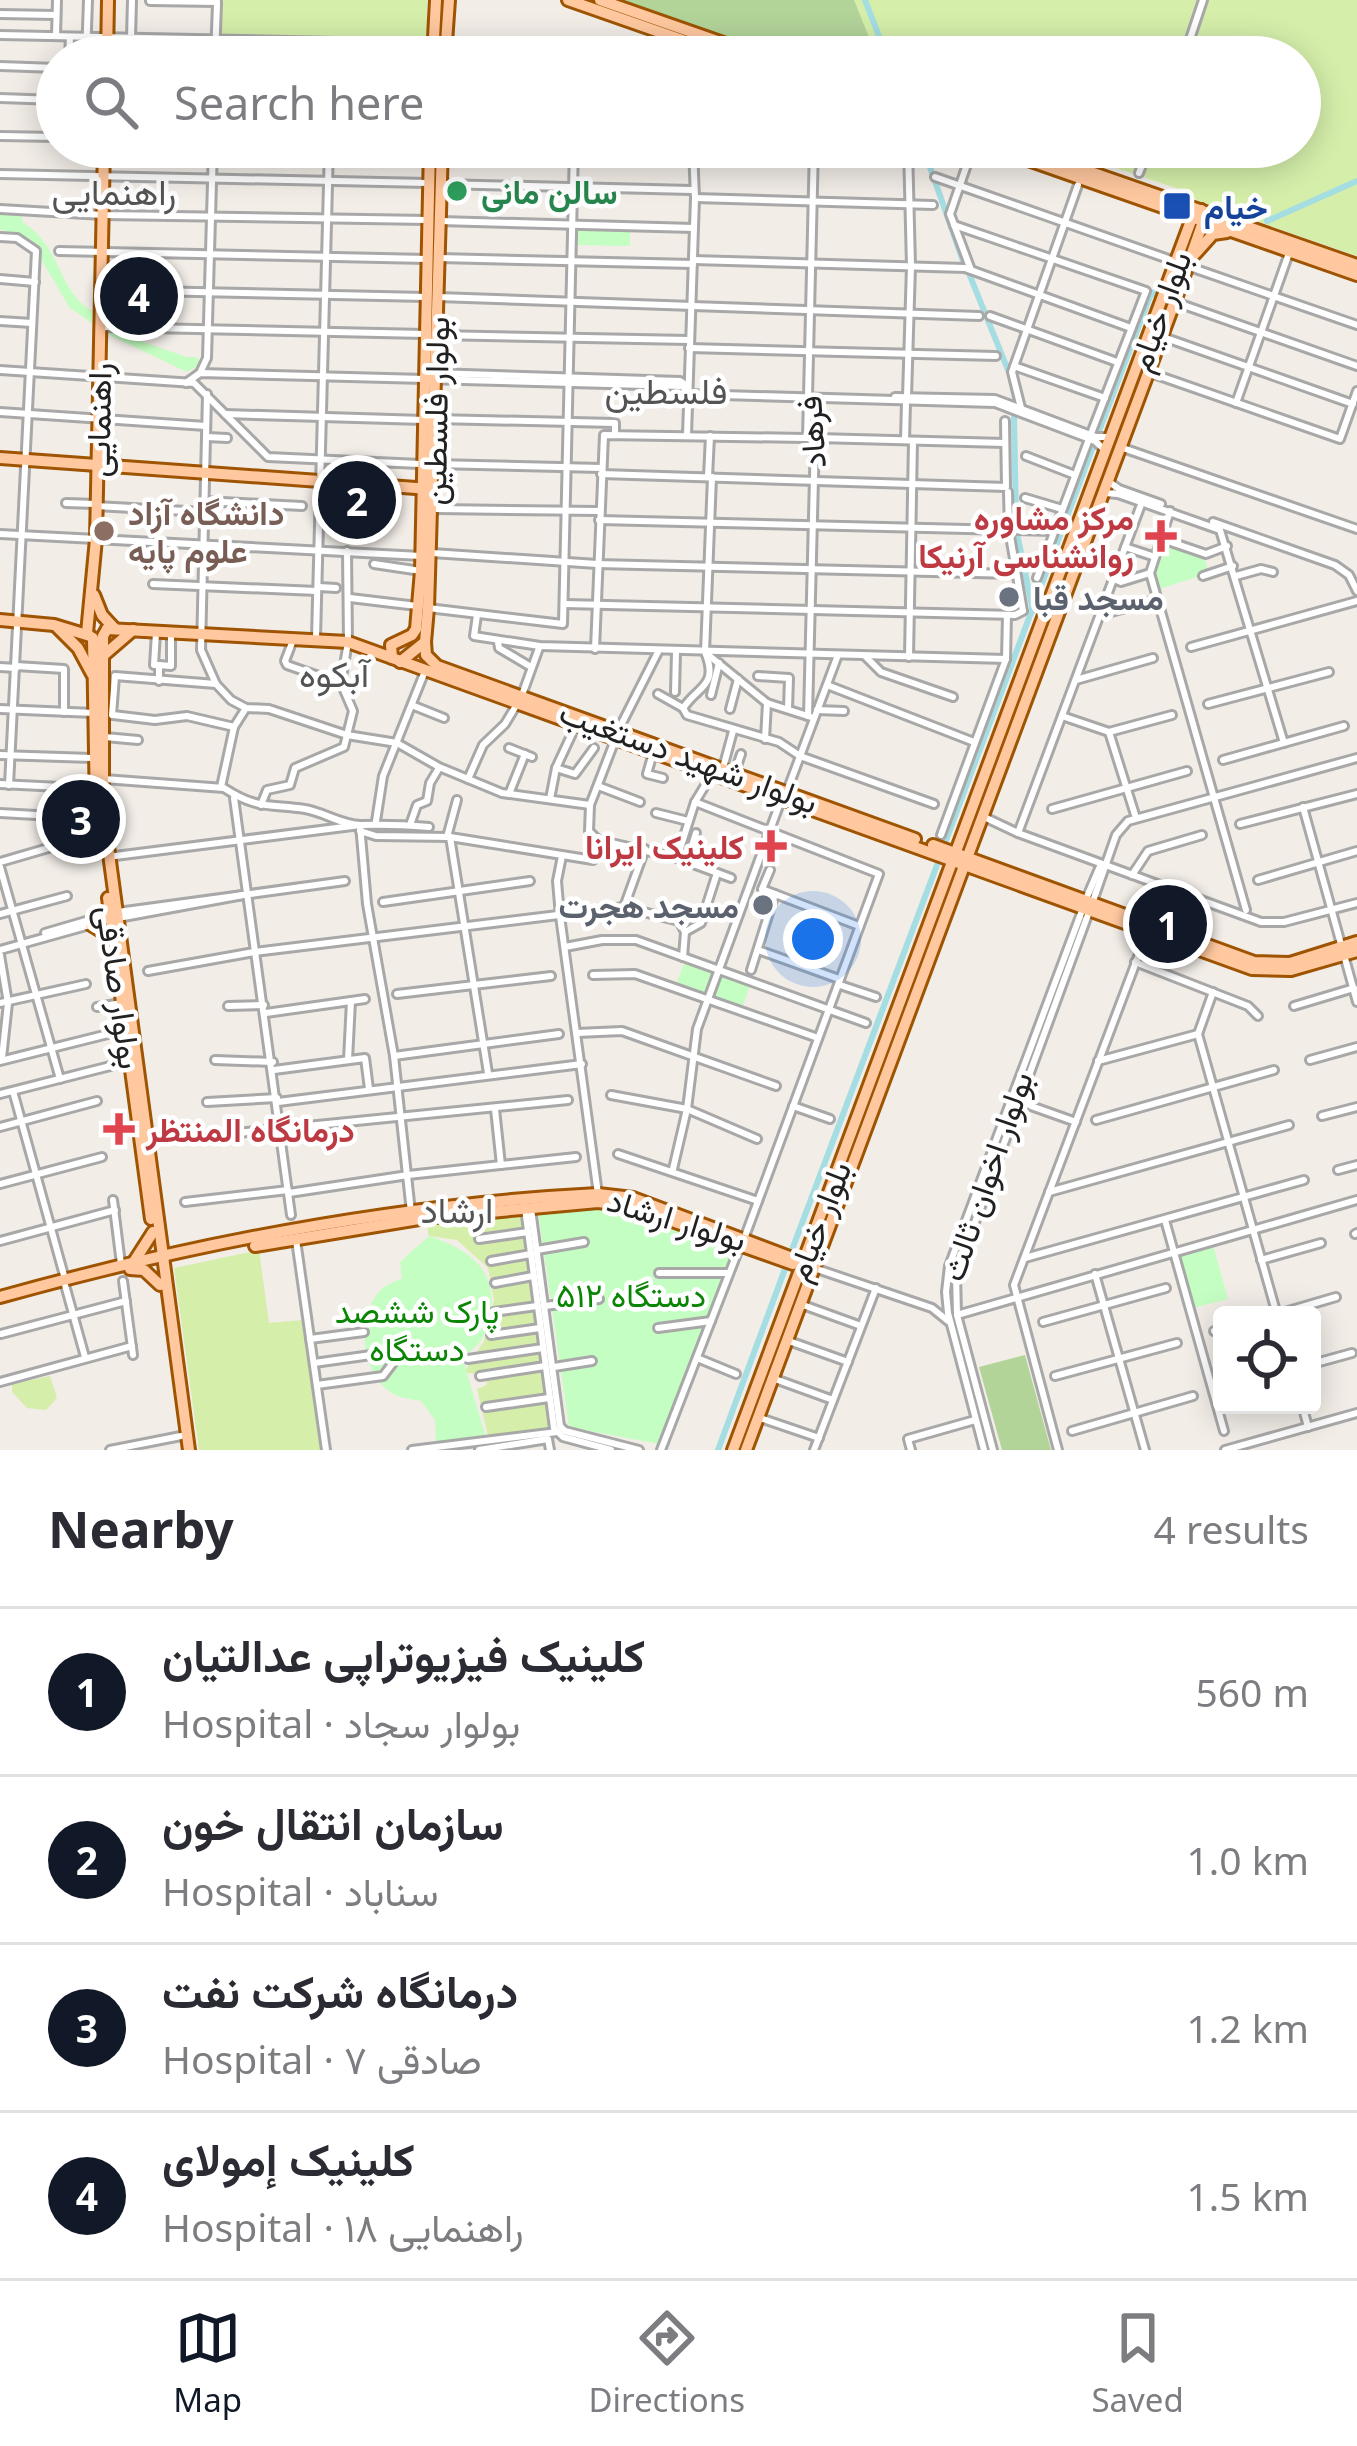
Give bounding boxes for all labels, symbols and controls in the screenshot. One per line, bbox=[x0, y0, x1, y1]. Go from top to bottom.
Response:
search box bbox=[36, 36, 1321, 168]
icon: search bbox=[78, 69, 144, 135]
text: Search here bbox=[174, 72, 424, 133]
district label: راهنمایی bbox=[52, 167, 176, 216]
place label: سالن مانی bbox=[481, 169, 618, 214]
marker: سالن مانی bbox=[444, 178, 470, 204]
place label: خیام bbox=[1204, 184, 1268, 229]
marker: خیام bbox=[1161, 190, 1193, 222]
street label: بلوار خیام bbox=[1117, 245, 1201, 377]
pin: 4 bbox=[100, 251, 178, 341]
street label: بولوار فلسطین bbox=[411, 316, 459, 506]
street label: راهنمایی bbox=[75, 362, 121, 478]
district label: فلسطین bbox=[605, 366, 727, 415]
street label: فرهاد bbox=[786, 394, 836, 470]
pin: 2 bbox=[318, 455, 396, 545]
place label: دانشگاه آزاد علوم پایه bbox=[128, 490, 284, 574]
place label: مرکز مشاوره روانشناسی آرنیکا bbox=[918, 495, 1134, 578]
marker: دانشگاه آزاد علوم پایه bbox=[91, 518, 117, 544]
marker: مرکز مشاوره روانشناسی آرنیکا bbox=[1145, 520, 1177, 552]
place label: مسجد قبا bbox=[1033, 575, 1164, 620]
marker: مسجد قبا bbox=[996, 584, 1022, 610]
district label: آبکوه bbox=[299, 649, 372, 698]
street label: بولوار شهید دستغیب bbox=[554, 688, 824, 824]
pin: 3 bbox=[42, 774, 120, 864]
place label: کلینیک ایرانا bbox=[585, 824, 744, 869]
marker: کلینیک ایرانا bbox=[755, 830, 787, 862]
pin: 1 bbox=[1129, 879, 1207, 969]
place label: مسجد هجرت bbox=[558, 883, 739, 928]
marker: مسجد هجرت bbox=[750, 892, 776, 918]
street label: بولوار صادقی bbox=[86, 902, 154, 1072]
your location bbox=[783, 909, 843, 969]
street label: بولوار اخوان ثالث bbox=[929, 1065, 1043, 1287]
place label: درمانگاه المنتظر bbox=[145, 1107, 355, 1152]
marker: درمانگاه المنتظر bbox=[103, 1113, 135, 1145]
street label: بلوار خیام bbox=[775, 1155, 861, 1287]
street label: بولوار ارشاد bbox=[602, 1177, 752, 1261]
district label: ارشاد bbox=[421, 1185, 493, 1234]
park label: ۵۱۲ دستگاه bbox=[556, 1272, 706, 1317]
park label: پارک‌ ششصد دستگاه bbox=[335, 1288, 499, 1371]
map controls bbox=[1213, 1306, 1321, 1414]
button: locate bbox=[1213, 1306, 1321, 1414]
text: Nearby bbox=[48, 1493, 234, 1563]
text: 4 results bbox=[1154, 1502, 1309, 1555]
text: کلینیک فیزیوتراپی عدالتیان bbox=[162, 1624, 645, 1685]
text: 1 bbox=[76, 1665, 98, 1718]
text: 560 m bbox=[1195, 1665, 1309, 1718]
text: Hospital · بولوار سجاد bbox=[162, 1696, 520, 1749]
text: سازمان انتقال خون bbox=[162, 1792, 504, 1853]
text: 2 bbox=[76, 1833, 98, 1886]
text: 1.0 km bbox=[1187, 1833, 1309, 1886]
text: Hospital · سناباد bbox=[162, 1864, 438, 1917]
text: درمانگاه شرکت نفت bbox=[162, 1960, 518, 2021]
text: 3 bbox=[76, 2001, 98, 2054]
text: 1.2 km bbox=[1187, 2001, 1309, 2054]
text: Hospital · صادقی ۷ bbox=[162, 2032, 482, 2085]
text: کلینیک إمولای bbox=[162, 2128, 415, 2189]
text: 4 bbox=[76, 2169, 98, 2222]
text: 1.5 km bbox=[1187, 2169, 1309, 2222]
text: Hospital · راهنمایی ۱۸ bbox=[162, 2200, 524, 2253]
tab: Map bbox=[173, 2305, 242, 2422]
tab: Directions bbox=[588, 2305, 745, 2422]
tab: Saved bbox=[1091, 2305, 1184, 2422]

